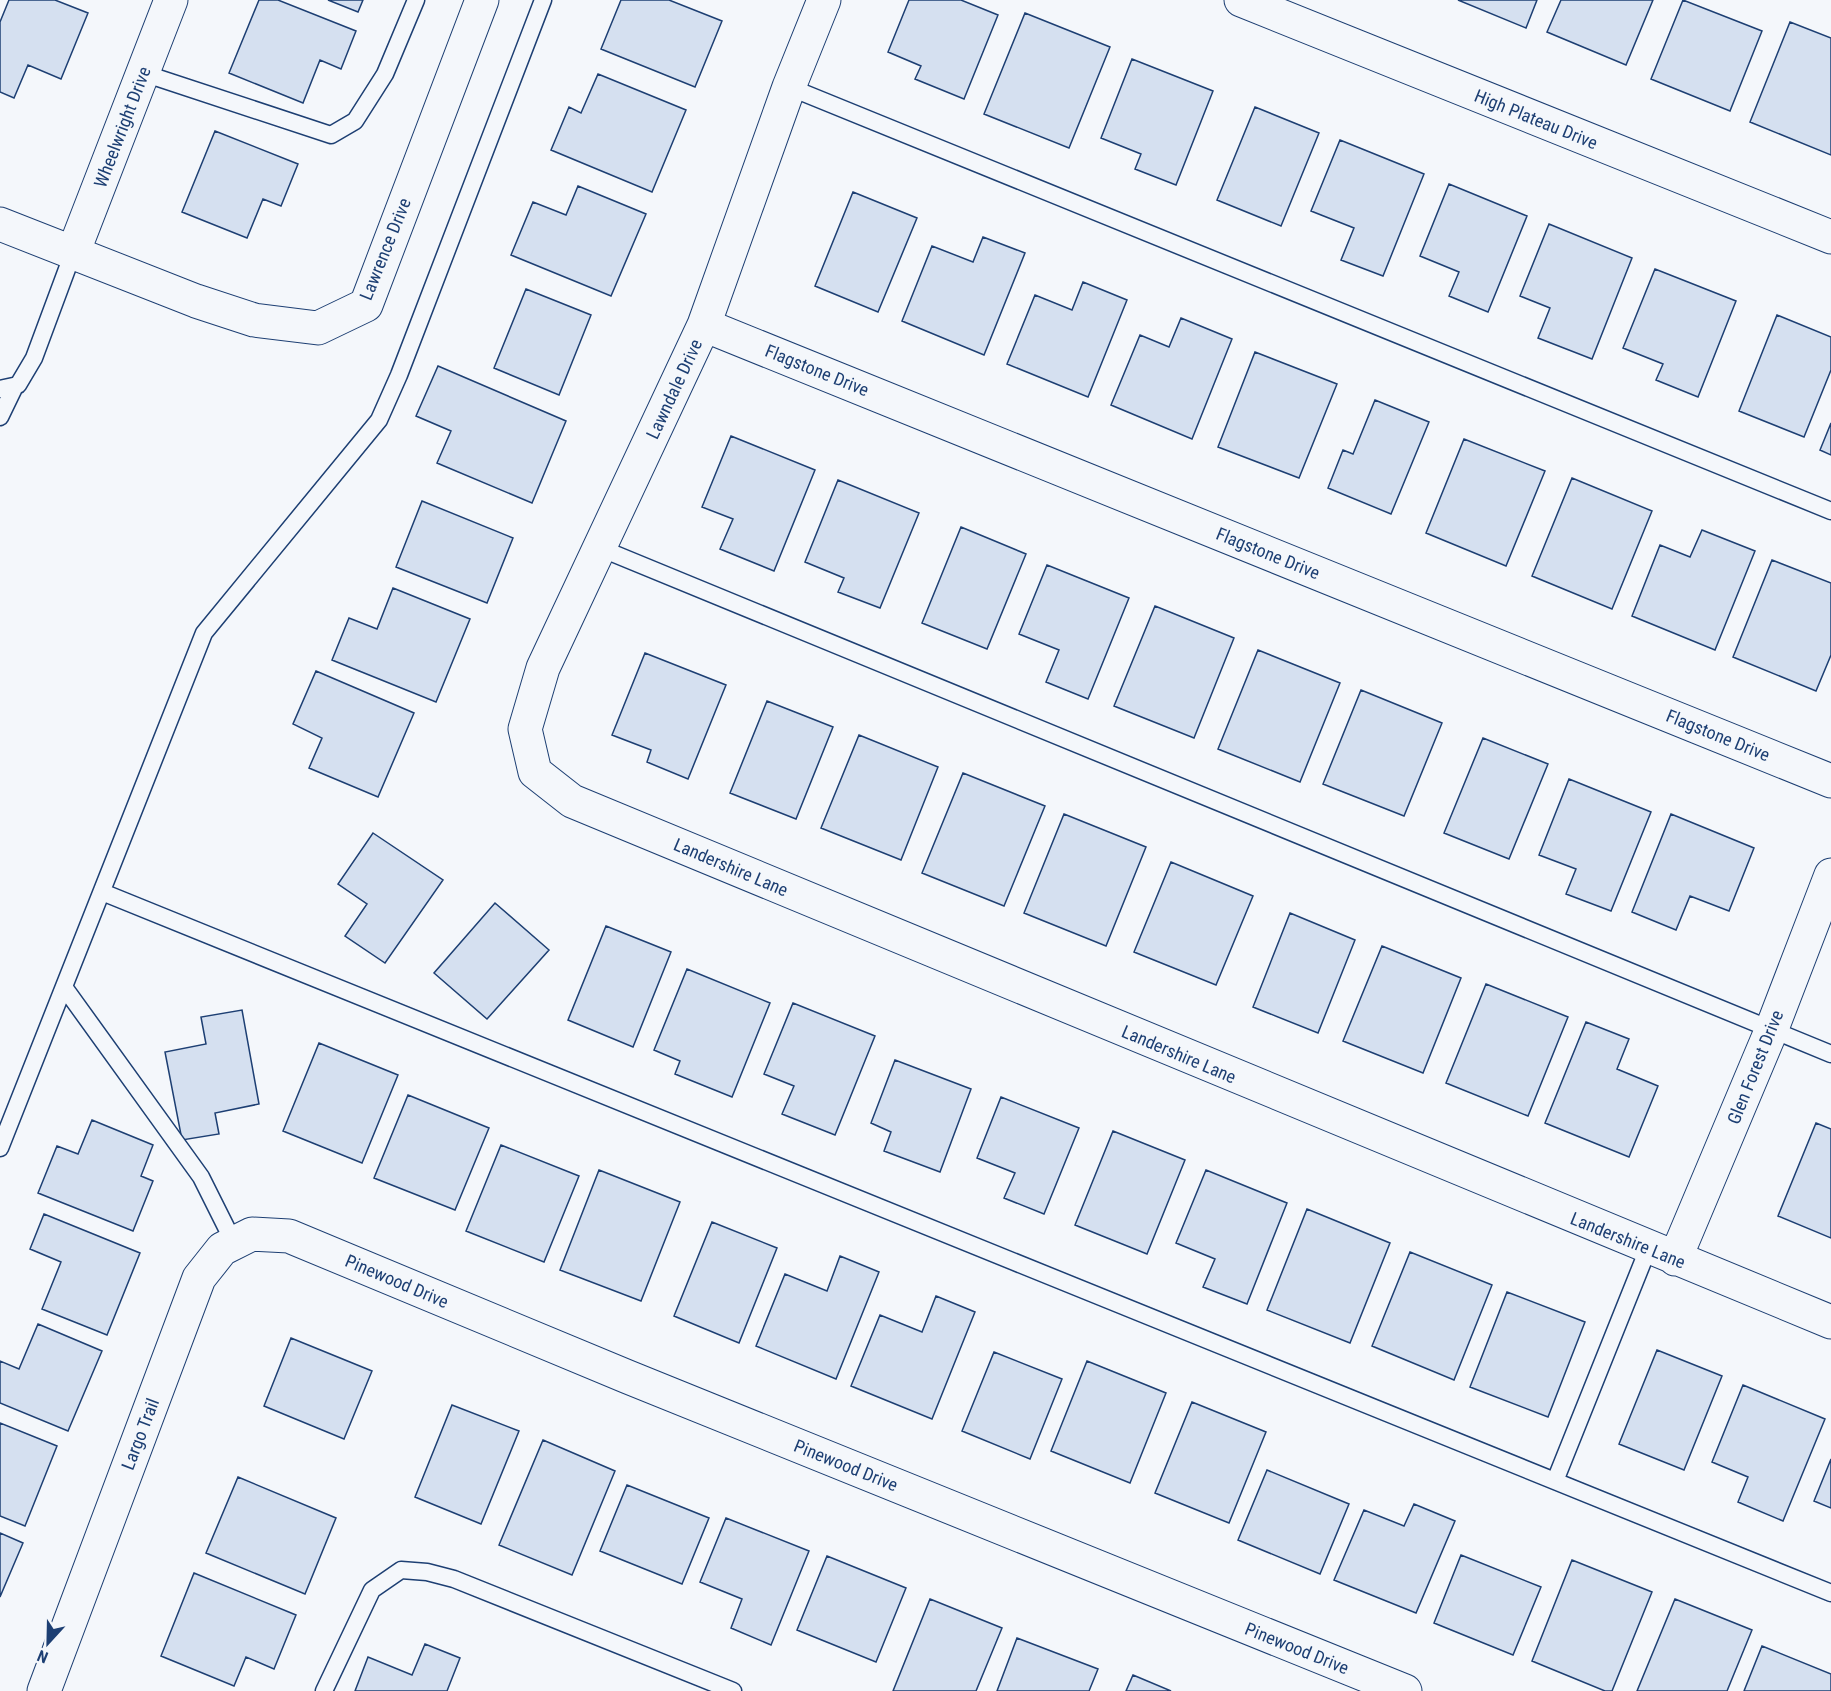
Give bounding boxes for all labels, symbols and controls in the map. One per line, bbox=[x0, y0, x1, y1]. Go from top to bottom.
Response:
street label: Wheelwright Drive bbox=[89, 64, 155, 190]
street label: High Plateau Drive bbox=[1471, 85, 1601, 153]
street label: Lawrence Drive bbox=[355, 195, 415, 303]
street label: Lawndale Drive bbox=[642, 336, 706, 442]
street label: Flagstone Drive bbox=[762, 340, 872, 400]
street label: Flagstone Drive bbox=[1213, 523, 1323, 583]
street label: Flagstone Drive bbox=[1663, 705, 1773, 765]
street label: Landershire Lane bbox=[671, 833, 791, 901]
street label: Glen Forest Drive bbox=[1723, 1007, 1787, 1127]
street label: Landershire Lane bbox=[1119, 1020, 1239, 1088]
street label: Landershire Lane bbox=[1568, 1207, 1688, 1273]
street label: Pinewood Drive bbox=[342, 1250, 452, 1312]
street label: Largo Trail bbox=[117, 1395, 163, 1473]
street label: Pinewood Drive bbox=[791, 1435, 901, 1495]
north arrow bbox=[18, 1613, 78, 1673]
street label: Pinewood Drive bbox=[1242, 1618, 1352, 1678]
text: N bbox=[34, 1646, 51, 1667]

